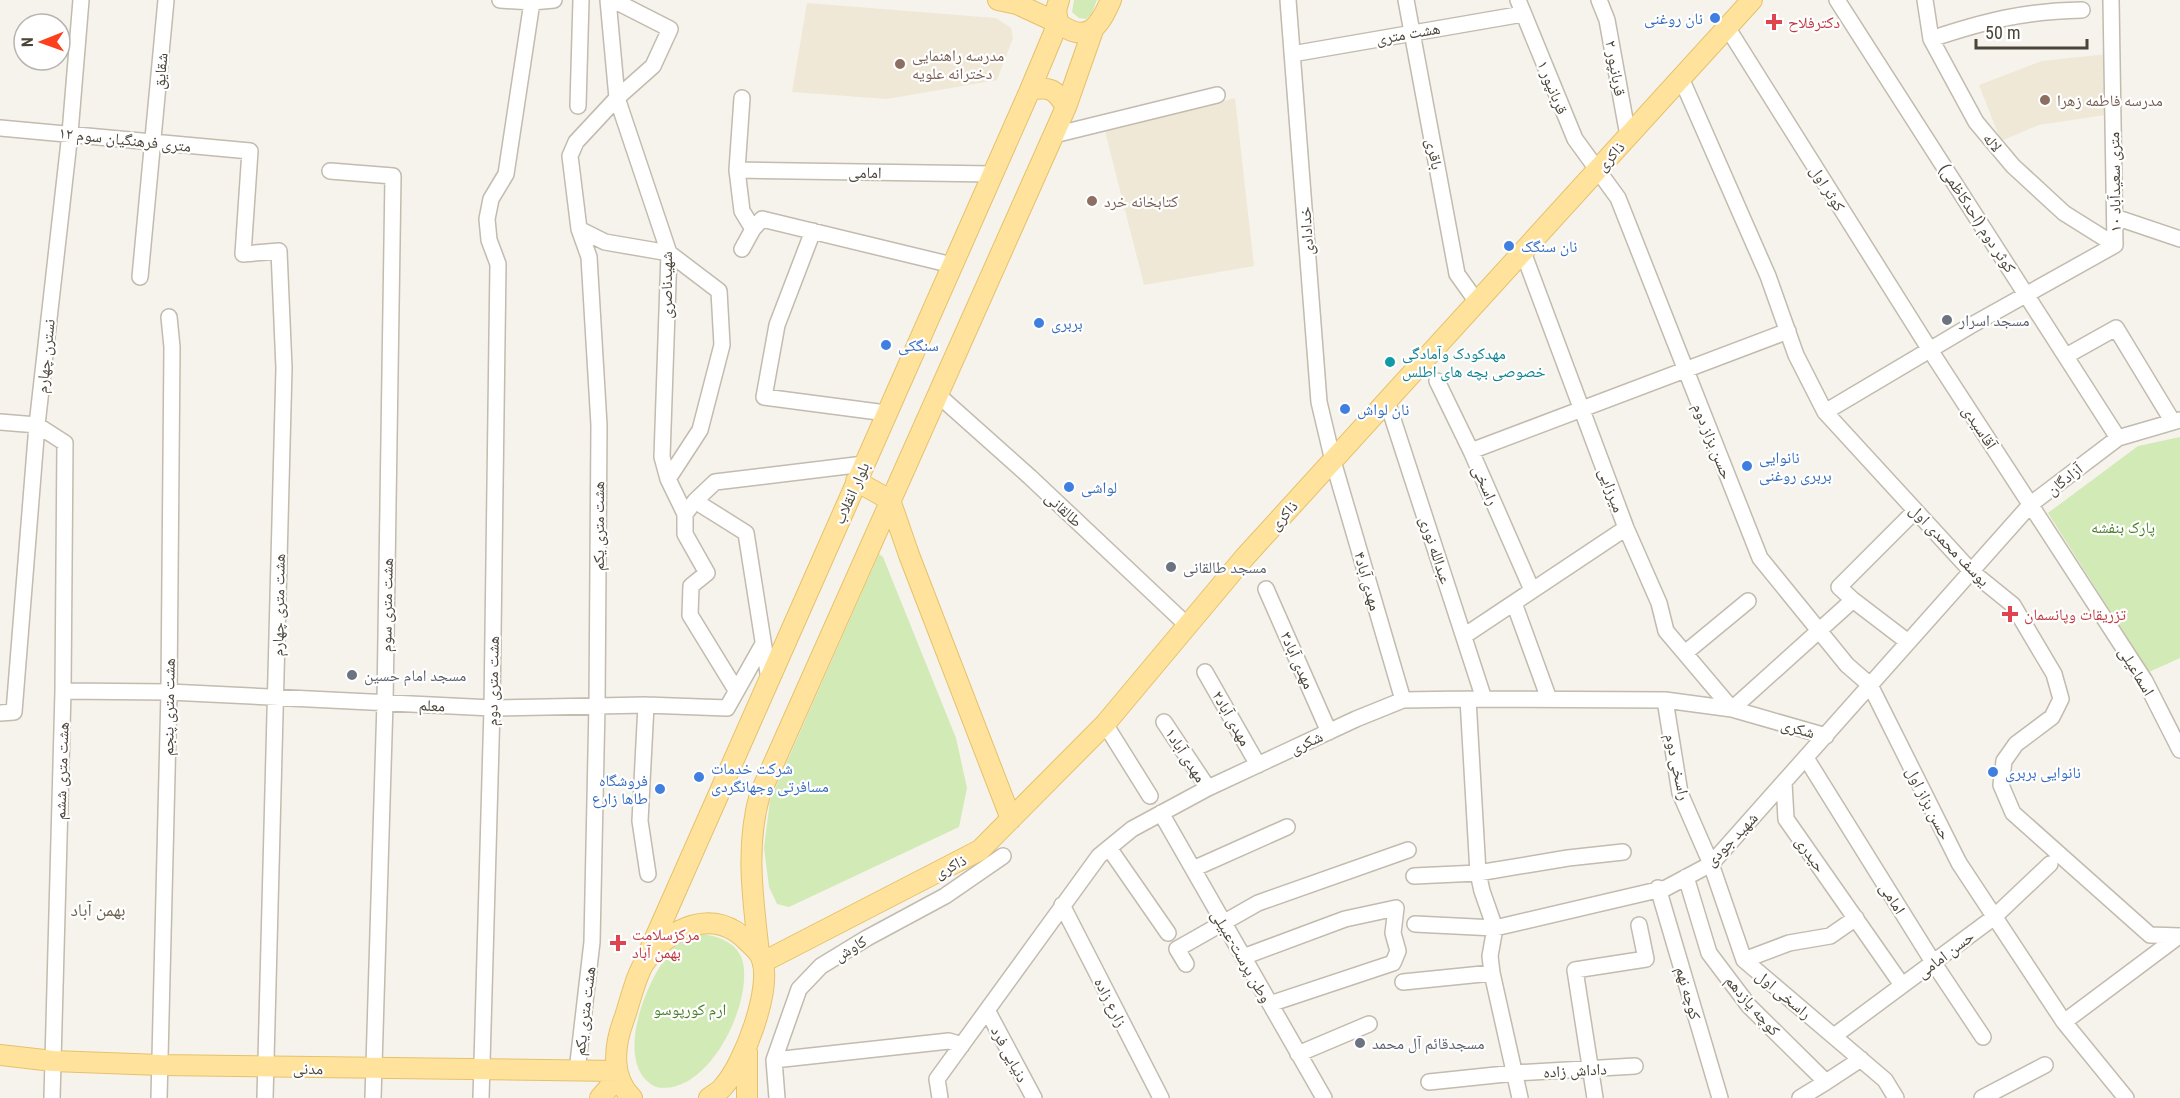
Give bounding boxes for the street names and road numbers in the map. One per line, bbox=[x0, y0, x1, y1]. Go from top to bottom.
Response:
street label: هشت متری bbox=[1374, 19, 1442, 49]
street label: قربانپور ۲ bbox=[1601, 39, 1630, 97]
street label: شقایق bbox=[149, 52, 173, 90]
street label: قربانپور ۱ bbox=[1533, 58, 1572, 117]
street label: ۱۲ متری فرهنگیان سوم bbox=[58, 123, 192, 157]
street label: لاله bbox=[1979, 129, 2006, 156]
street label: ۱۰ متری سعیدآباد bbox=[2104, 132, 2126, 232]
street label: باقری bbox=[1421, 137, 1447, 172]
street label: ذاکری bbox=[1592, 138, 1629, 176]
street label: کوثر دوم (احدکاظمی) bbox=[1934, 160, 2020, 277]
street label: کوثر اول bbox=[1805, 162, 1849, 216]
street label: امامی bbox=[848, 163, 882, 183]
street label: خدادادی bbox=[1295, 206, 1319, 256]
street label: شهید‌ناصری bbox=[657, 251, 677, 319]
street label: نسترن چهارم bbox=[32, 318, 60, 394]
street label: حسن بزاز دوم bbox=[1688, 400, 1736, 482]
street label: آقاسیدی bbox=[1958, 402, 2001, 454]
street label: بلوار انقلاب bbox=[829, 459, 874, 527]
street label: آزادگان bbox=[2043, 459, 2087, 500]
street label: راسخی bbox=[1467, 462, 1503, 509]
street label: میرزایی bbox=[1594, 465, 1628, 515]
street label: هشت متری یکم bbox=[589, 481, 609, 571]
street label: طالقانی bbox=[1041, 488, 1086, 532]
street label: ذاکری bbox=[1265, 497, 1302, 535]
street label: یوسف محمدی اول bbox=[1905, 500, 1994, 591]
street label: عبدالله نوری bbox=[1415, 514, 1455, 587]
street label: مهدی آباد۴ bbox=[1349, 549, 1385, 613]
street label: هشت متری چهارم bbox=[268, 553, 290, 657]
street label: هشت متری سوم bbox=[376, 558, 398, 652]
street label: مهدی آباد۳ bbox=[1276, 629, 1319, 692]
street label: هشت متری دوم bbox=[482, 636, 504, 726]
street label: اسماعیلی bbox=[2114, 643, 2159, 700]
street label: هشت متری پنجم bbox=[158, 658, 180, 756]
street label: مهدی آباد۲ bbox=[1207, 687, 1255, 750]
street label: معلم bbox=[418, 695, 446, 717]
street label: شکری bbox=[1779, 715, 1817, 743]
street label: هشت متری ششم bbox=[50, 722, 74, 820]
street label: مهدی آباد۱ bbox=[1160, 725, 1210, 786]
street label: شکری bbox=[1287, 727, 1326, 759]
street label: راسخی دوم bbox=[1660, 732, 1694, 802]
street label: حسن بزاز اول bbox=[1901, 764, 1955, 843]
street label: شهید جودی bbox=[1701, 808, 1762, 871]
street label: حیدری bbox=[1791, 833, 1830, 877]
street label: ذاکری bbox=[931, 850, 970, 883]
street label: امامی bbox=[1875, 879, 1909, 918]
street label: وطن پرست-عبیلی bbox=[1206, 906, 1276, 1007]
street label: حسن امامی bbox=[1913, 927, 1978, 983]
street label: کاوش bbox=[831, 931, 871, 966]
street label: کوچه نهم bbox=[1671, 964, 1705, 1022]
street label: هشت متری یکم bbox=[570, 965, 600, 1057]
street label: راسخی اول bbox=[1751, 966, 1815, 1024]
street label: کوچه یازدهم bbox=[1720, 971, 1784, 1040]
street label: زارع زاده bbox=[1089, 974, 1131, 1030]
street label: دنیایی فرد bbox=[986, 1023, 1032, 1086]
street label: مدنی bbox=[293, 1059, 323, 1079]
street label: داداش زاده bbox=[1543, 1059, 1607, 1083]

